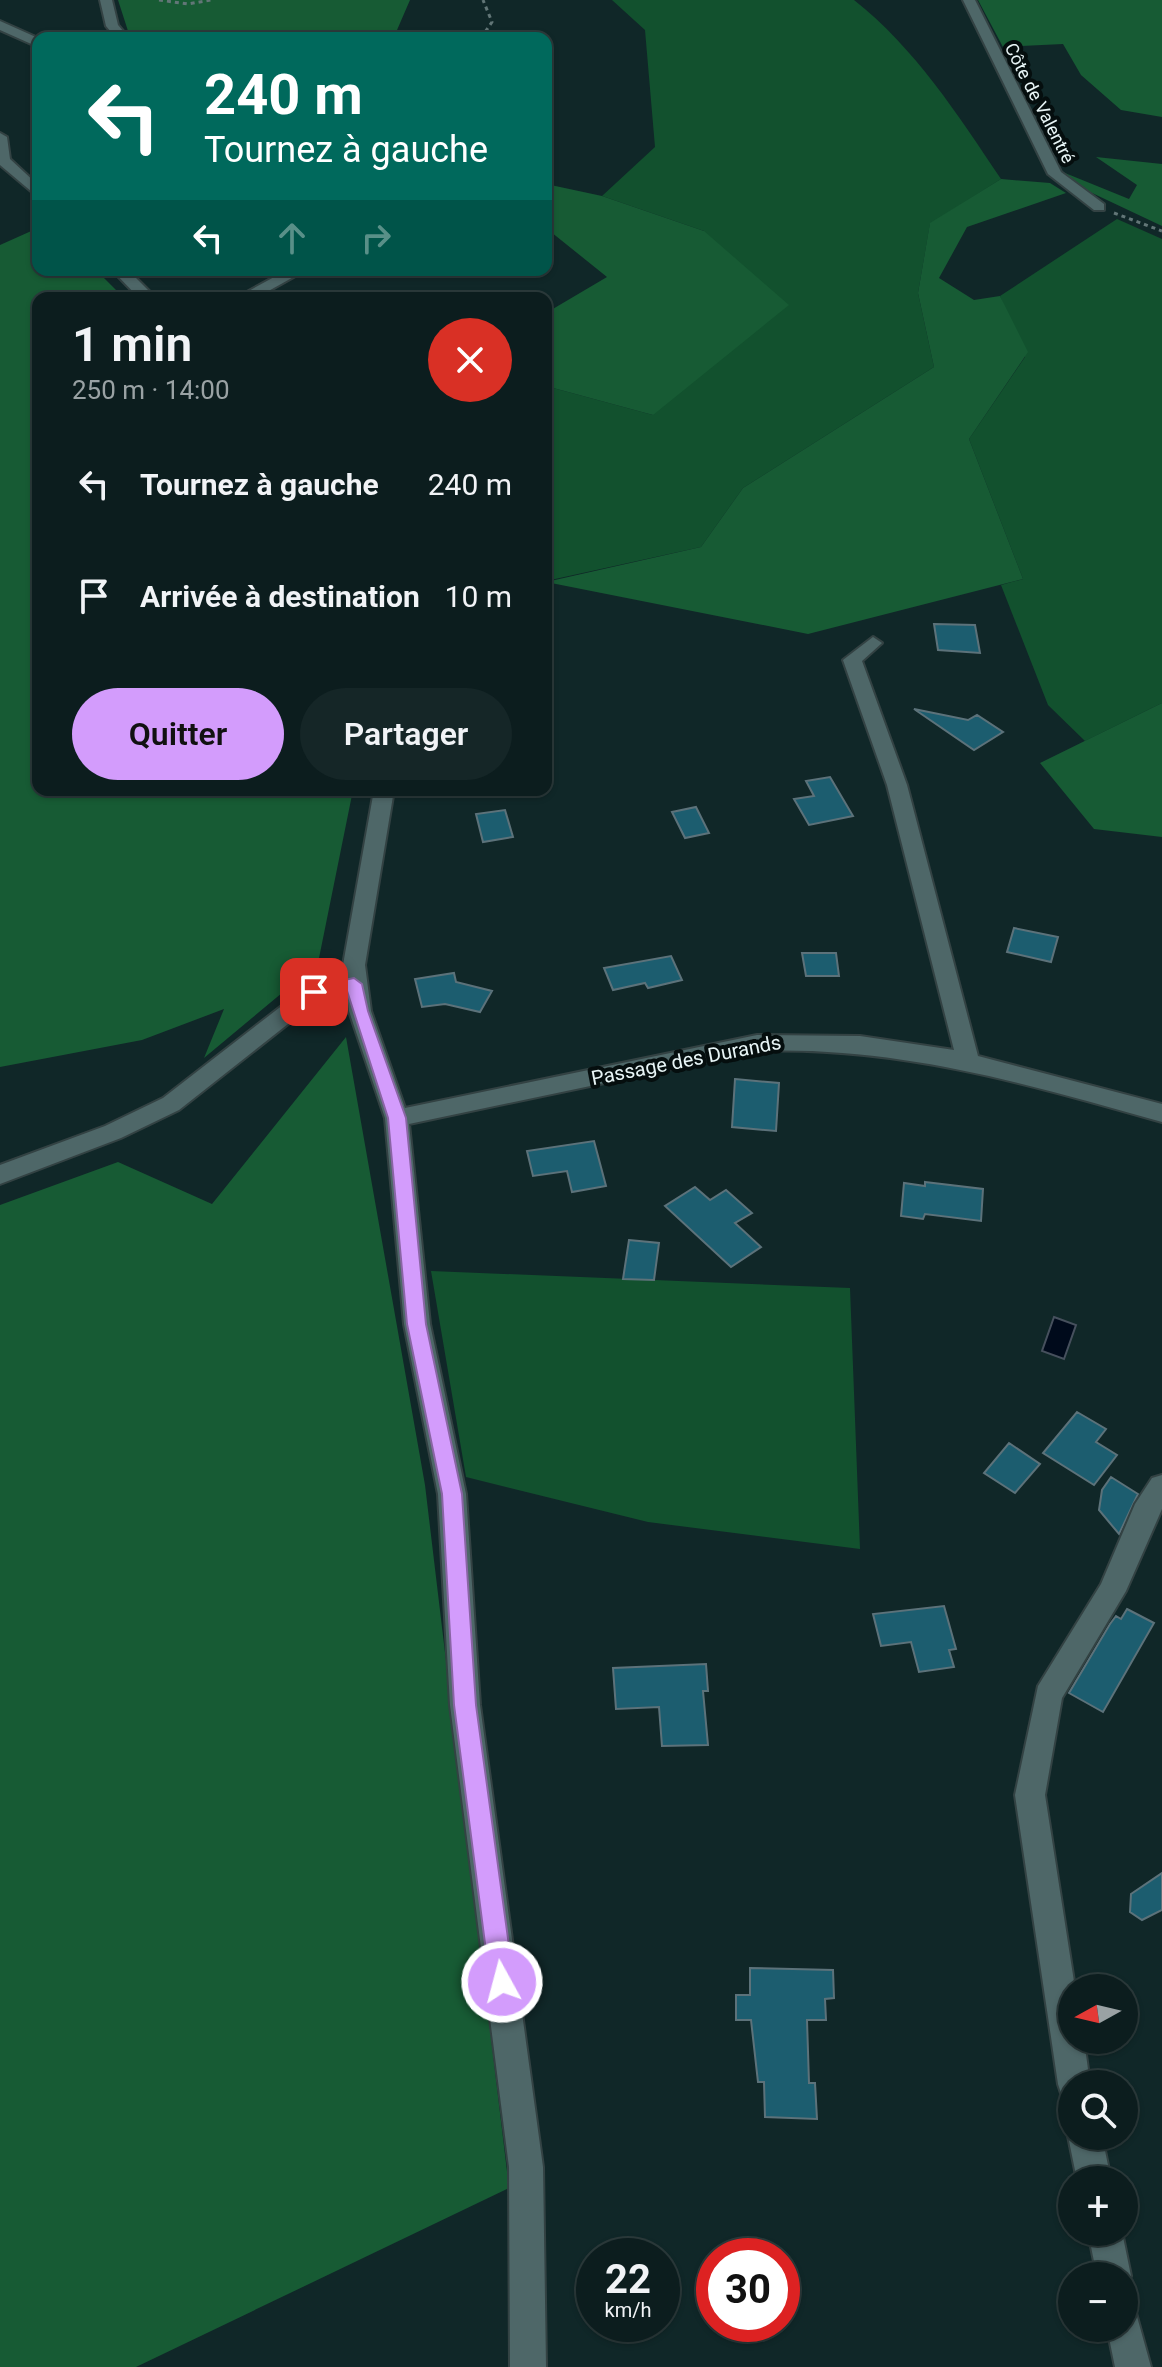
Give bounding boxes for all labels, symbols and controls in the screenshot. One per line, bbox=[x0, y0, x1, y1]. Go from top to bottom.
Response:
street label: Côte de Valentré bbox=[1001, 39, 1079, 167]
text: 240 m bbox=[204, 62, 363, 128]
icon: left bbox=[72, 64, 176, 168]
text: Tournez à gauche bbox=[204, 129, 488, 171]
icon: left bbox=[186, 216, 230, 260]
icon: ahead bbox=[270, 216, 314, 260]
icon: right bbox=[354, 216, 398, 260]
text: 1 min bbox=[72, 316, 192, 373]
button: close bbox=[428, 318, 512, 402]
text: 250 m · 14:00 bbox=[72, 375, 230, 405]
icon: left bbox=[72, 462, 116, 506]
text: Tournez à gauche bbox=[140, 467, 379, 502]
text: 240 m bbox=[428, 467, 512, 502]
icon: arrive bbox=[72, 574, 116, 618]
text: Arrivée à destination bbox=[140, 579, 420, 614]
text: 10 m bbox=[445, 579, 512, 614]
button: Quitter bbox=[72, 688, 284, 780]
button: Partager bbox=[300, 688, 512, 780]
pin bbox=[280, 958, 348, 1026]
icon: arrive bbox=[292, 970, 336, 1014]
street label: Passage des Durands bbox=[589, 1030, 783, 1090]
position arrow bbox=[460, 1940, 544, 2024]
north arrow bbox=[1058, 1974, 1138, 2054]
map controls bbox=[1058, 1974, 1138, 2342]
button: search bbox=[1058, 2070, 1138, 2150]
button: + bbox=[1058, 2166, 1138, 2246]
speed limit sign: 30 bbox=[696, 2238, 800, 2342]
text: 22 bbox=[605, 2256, 651, 2303]
button: − bbox=[1058, 2262, 1138, 2342]
text: km/h bbox=[605, 2298, 651, 2322]

